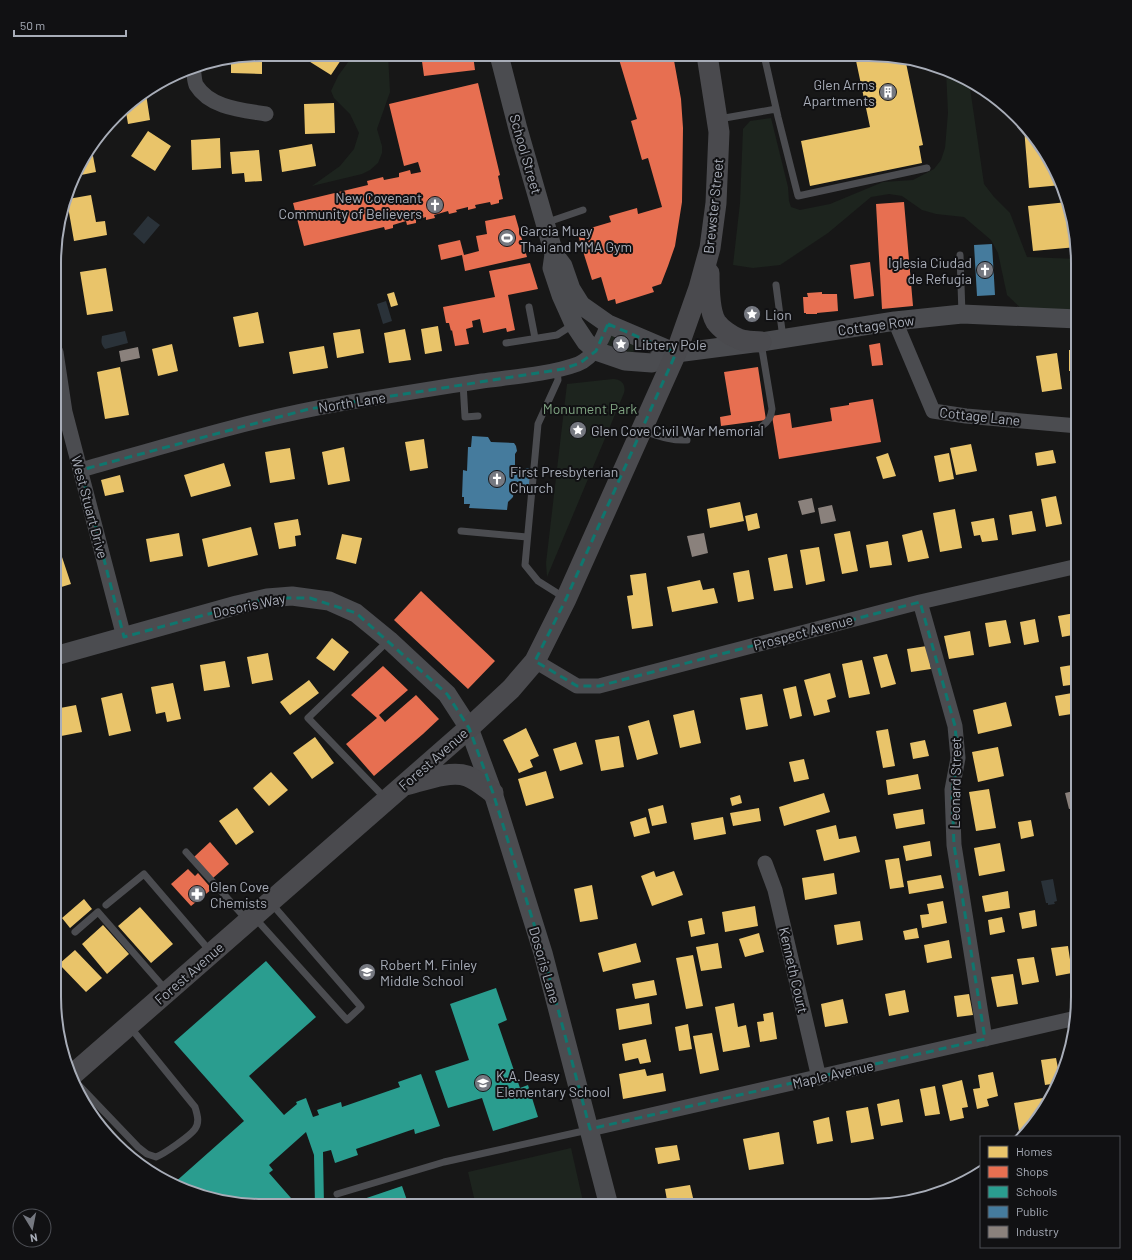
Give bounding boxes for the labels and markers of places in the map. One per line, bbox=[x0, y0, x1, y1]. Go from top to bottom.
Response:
place label: Glen Arms Apartments bbox=[803, 76, 875, 109]
building icon: Glen Arms Apartments bbox=[878, 82, 898, 102]
place label: New Covenant Community of Believers bbox=[278, 189, 422, 222]
church icon: New Covenant Community of Believers bbox=[425, 195, 445, 215]
place label: Garcia Muay Thai and MMA Gym bbox=[520, 222, 632, 255]
sports icon: Garcia Muay Thai and MMA Gym bbox=[497, 228, 517, 248]
place label: Iglesia Ciudad de Refugia bbox=[888, 254, 972, 287]
church icon: Iglesia Ciudad de Refugia bbox=[975, 260, 995, 280]
place icon: Lion bbox=[742, 304, 762, 324]
place label: Lion bbox=[765, 306, 792, 323]
place icon: Libtery Pole bbox=[611, 334, 631, 354]
place label: Libtery Pole bbox=[634, 336, 707, 353]
place icon: Glen Cove Civil War Memorial bbox=[568, 420, 588, 440]
place label: Glen Cove Civil War Memorial bbox=[591, 422, 764, 439]
place label: First Presbyterian Church bbox=[510, 463, 618, 496]
church icon: First Presbyterian Church bbox=[487, 469, 507, 489]
place label: Glen Cove Chemists bbox=[210, 878, 269, 911]
pharmacy icon: Glen Cove Chemists bbox=[187, 884, 207, 904]
place label: Robert M. Finley Middle School bbox=[380, 956, 478, 989]
school or university icon: Robert M. Finley Middle School bbox=[357, 962, 377, 982]
place label: K.A. Deasy Elementary School bbox=[496, 1067, 610, 1100]
school or university icon: K.A. Deasy Elementary School bbox=[473, 1073, 493, 1093]

